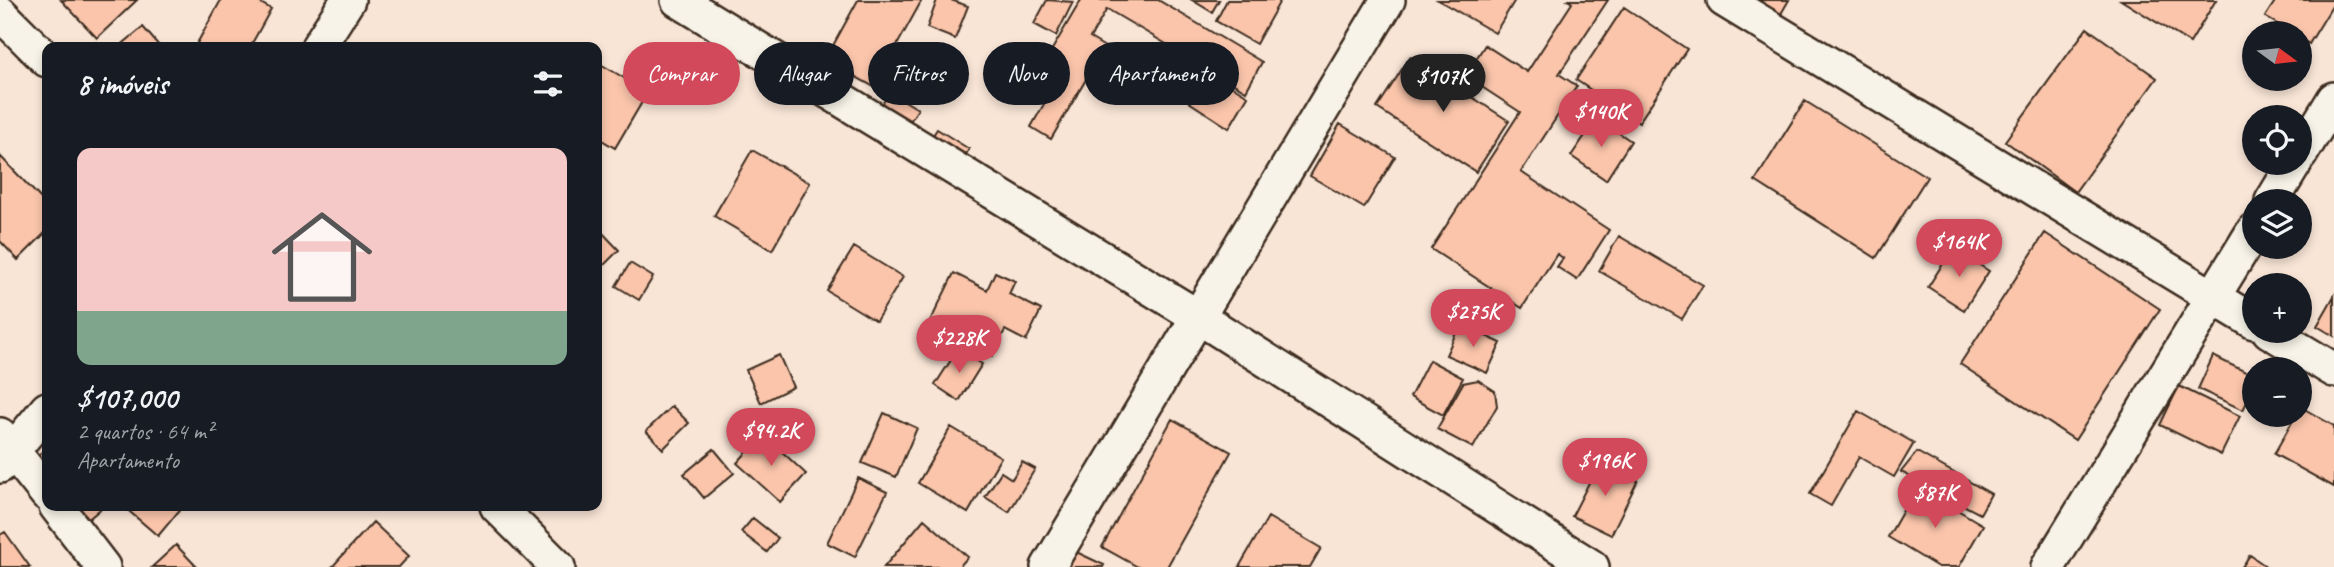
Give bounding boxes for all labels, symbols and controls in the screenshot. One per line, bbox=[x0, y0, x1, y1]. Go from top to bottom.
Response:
north arrow bbox=[2242, 21, 2312, 91]
map controls bbox=[2242, 21, 2312, 427]
chip: Comprar bbox=[623, 42, 740, 105]
chip: Alugar bbox=[754, 42, 854, 105]
chip: Filtros bbox=[868, 42, 969, 105]
chip: Novo bbox=[983, 42, 1070, 105]
chip: Apartamento bbox=[1084, 42, 1239, 105]
pin: $107K bbox=[1394, 54, 1492, 114]
text: $107K bbox=[1417, 62, 1470, 91]
text: 8 imóveis bbox=[77, 65, 168, 103]
icon: filters bbox=[529, 65, 567, 103]
pin: $140K bbox=[1552, 90, 1650, 149]
text: $140K bbox=[1574, 97, 1628, 126]
button: locate bbox=[2242, 105, 2312, 175]
button: layers bbox=[2242, 189, 2312, 259]
icon: home bbox=[259, 194, 385, 320]
pin: $164K bbox=[1910, 219, 2008, 279]
text: $164K bbox=[1932, 227, 1986, 256]
button: + bbox=[2242, 273, 2312, 343]
pin: $275K bbox=[1424, 290, 1522, 349]
text: $275K bbox=[1447, 297, 1499, 326]
pin: $228K bbox=[910, 316, 1008, 375]
text: $228K bbox=[932, 323, 986, 352]
button: − bbox=[2242, 357, 2312, 427]
text: $107,000 bbox=[77, 379, 177, 417]
pin: $94.2K bbox=[714, 408, 828, 468]
text: $94.2K bbox=[742, 416, 800, 445]
text: 2 quartos · 64 m² bbox=[77, 417, 213, 446]
pin: $196K bbox=[1556, 438, 1654, 498]
text: Apartamento bbox=[77, 446, 179, 475]
text: $196K bbox=[1578, 446, 1632, 475]
pin: $87K bbox=[1894, 470, 1976, 530]
text: $87K bbox=[1914, 478, 1956, 507]

